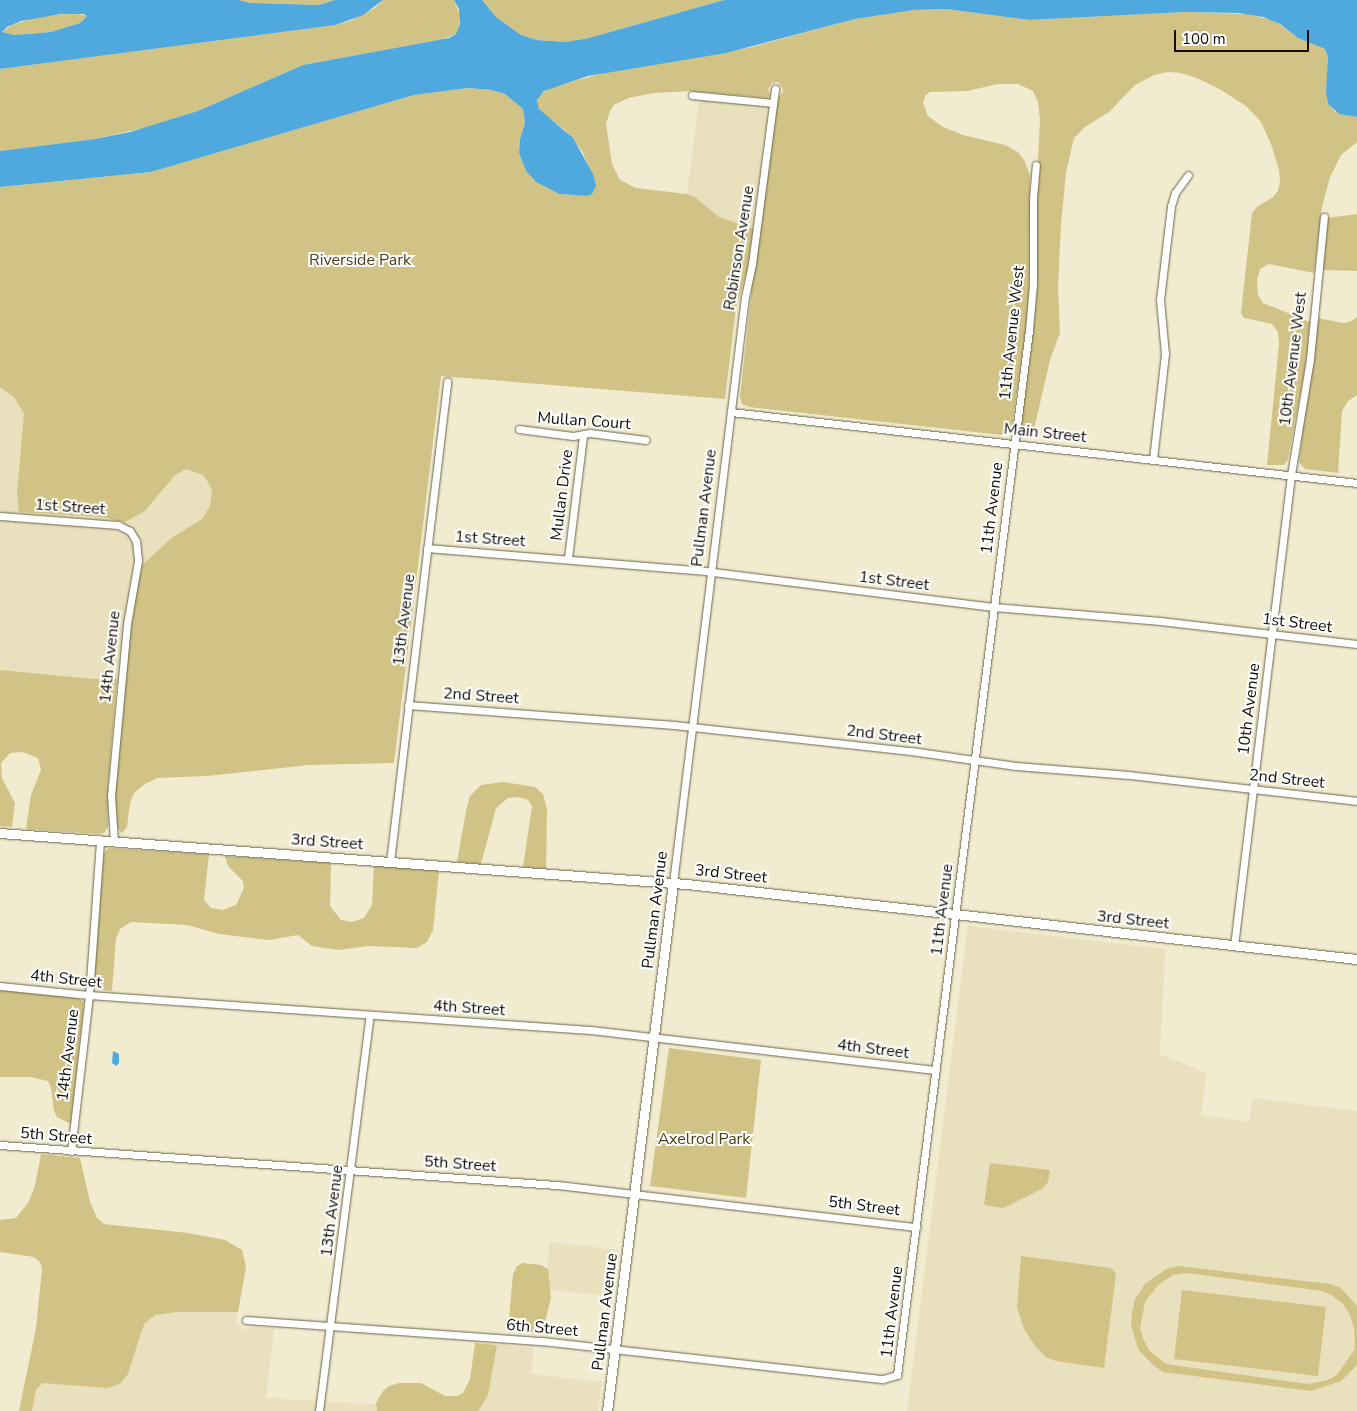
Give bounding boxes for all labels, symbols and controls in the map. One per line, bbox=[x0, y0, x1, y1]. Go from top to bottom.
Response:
scale bar bbox=[1177, 20, 1312, 52]
text: 100 m bbox=[1182, 29, 1226, 49]
street label: Robinson Avenue bbox=[720, 184, 758, 312]
park label: Riverside Park bbox=[309, 250, 411, 270]
street label: 11th Avenue West bbox=[995, 265, 1029, 401]
street label: 10th Avenue West bbox=[1275, 291, 1311, 427]
street label: Mullan Court bbox=[537, 408, 631, 434]
street label: Main Street bbox=[1003, 419, 1087, 447]
street label: Mullan Drive bbox=[547, 448, 577, 542]
street label: Pullman Avenue bbox=[687, 448, 721, 568]
street label: 11th Avenue bbox=[977, 461, 1007, 555]
street label: 1st Street bbox=[34, 495, 106, 519]
street label: 1st Street bbox=[454, 527, 526, 551]
street label: 1st Street bbox=[858, 567, 930, 595]
street label: 13th Avenue bbox=[389, 573, 419, 667]
street label: 1st Street bbox=[1261, 609, 1333, 637]
street label: 14th Avenue bbox=[96, 610, 124, 704]
street label: 10th Avenue bbox=[1234, 662, 1264, 756]
street label: 2nd Street bbox=[443, 684, 519, 708]
street label: 2nd Street bbox=[845, 721, 923, 749]
street label: 2nd Street bbox=[1248, 765, 1326, 793]
street label: 3rd Street bbox=[290, 830, 364, 854]
street label: Pullman Avenue bbox=[638, 850, 672, 970]
street label: 3rd Street bbox=[694, 861, 768, 887]
street label: 11th Avenue bbox=[927, 863, 957, 957]
street label: 3rd Street bbox=[1096, 907, 1170, 933]
street label: 4th Street bbox=[29, 966, 103, 992]
street label: 4th Street bbox=[432, 996, 506, 1020]
street label: 14th Avenue bbox=[53, 1008, 83, 1102]
street label: 4th Street bbox=[836, 1035, 910, 1063]
street label: 5th Street bbox=[19, 1123, 93, 1149]
park label: Axelrod Park bbox=[658, 1129, 750, 1149]
street label: 5th Street bbox=[423, 1152, 497, 1176]
street label: 13th Avenue bbox=[317, 1164, 347, 1258]
street label: 5th Street bbox=[827, 1192, 901, 1220]
street label: Pullman Avenue bbox=[588, 1252, 622, 1372]
street label: 11th Avenue bbox=[877, 1265, 907, 1359]
street label: 6th Street bbox=[505, 1315, 579, 1341]

